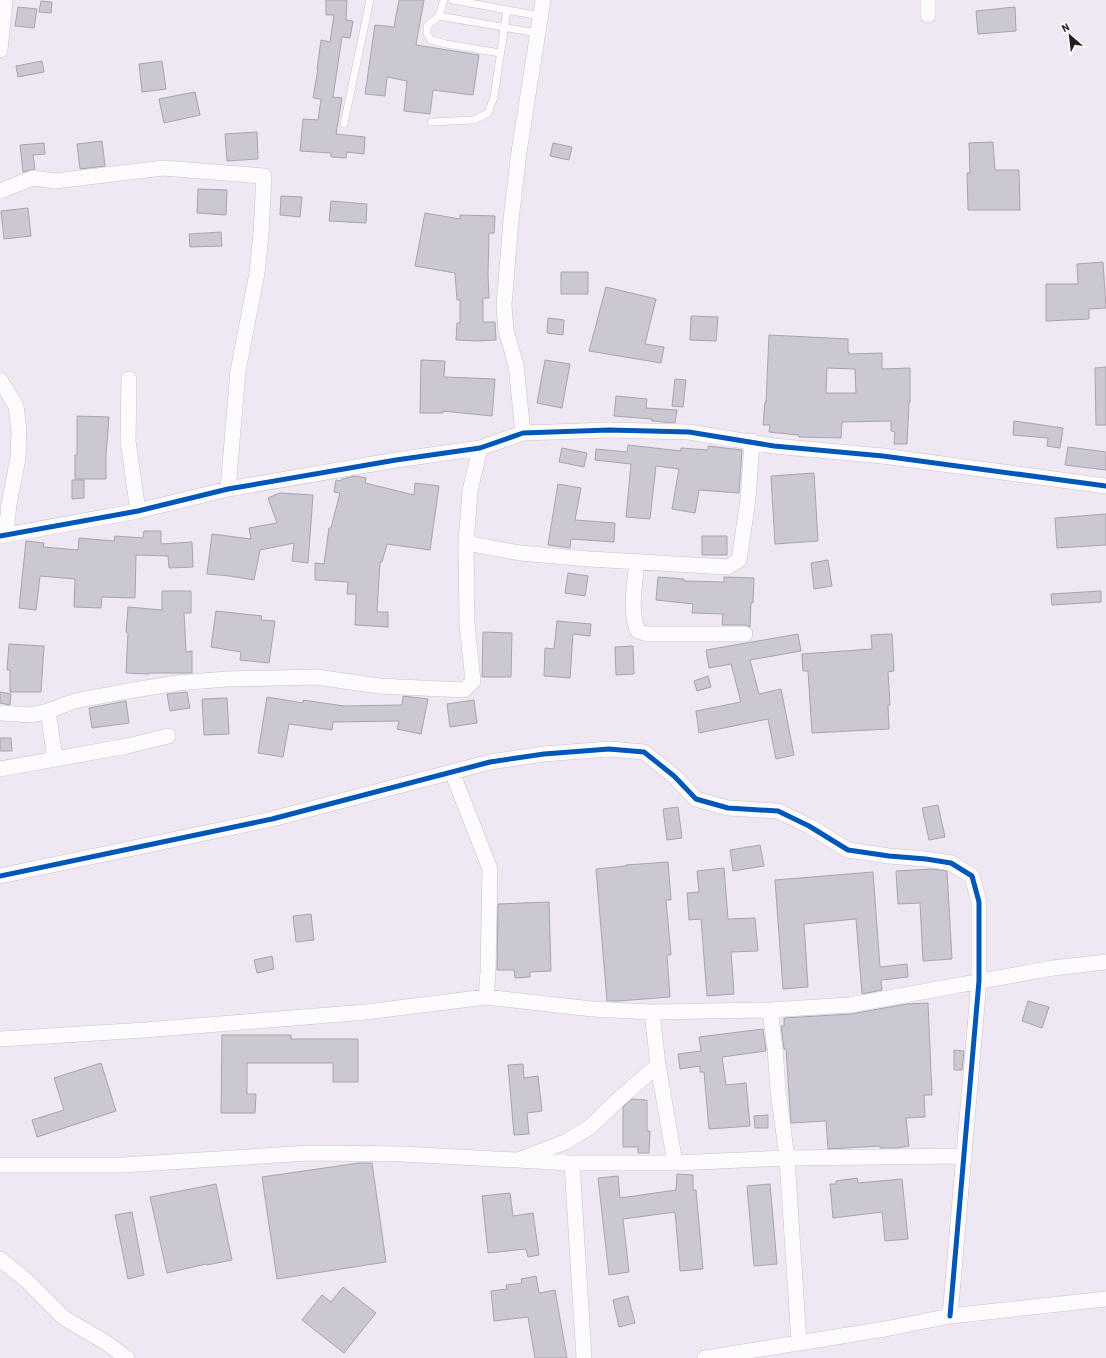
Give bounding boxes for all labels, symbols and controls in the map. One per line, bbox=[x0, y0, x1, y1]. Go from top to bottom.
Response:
north arrow bbox=[1050, 16, 1090, 56]
text: N bbox=[1059, 19, 1072, 36]

